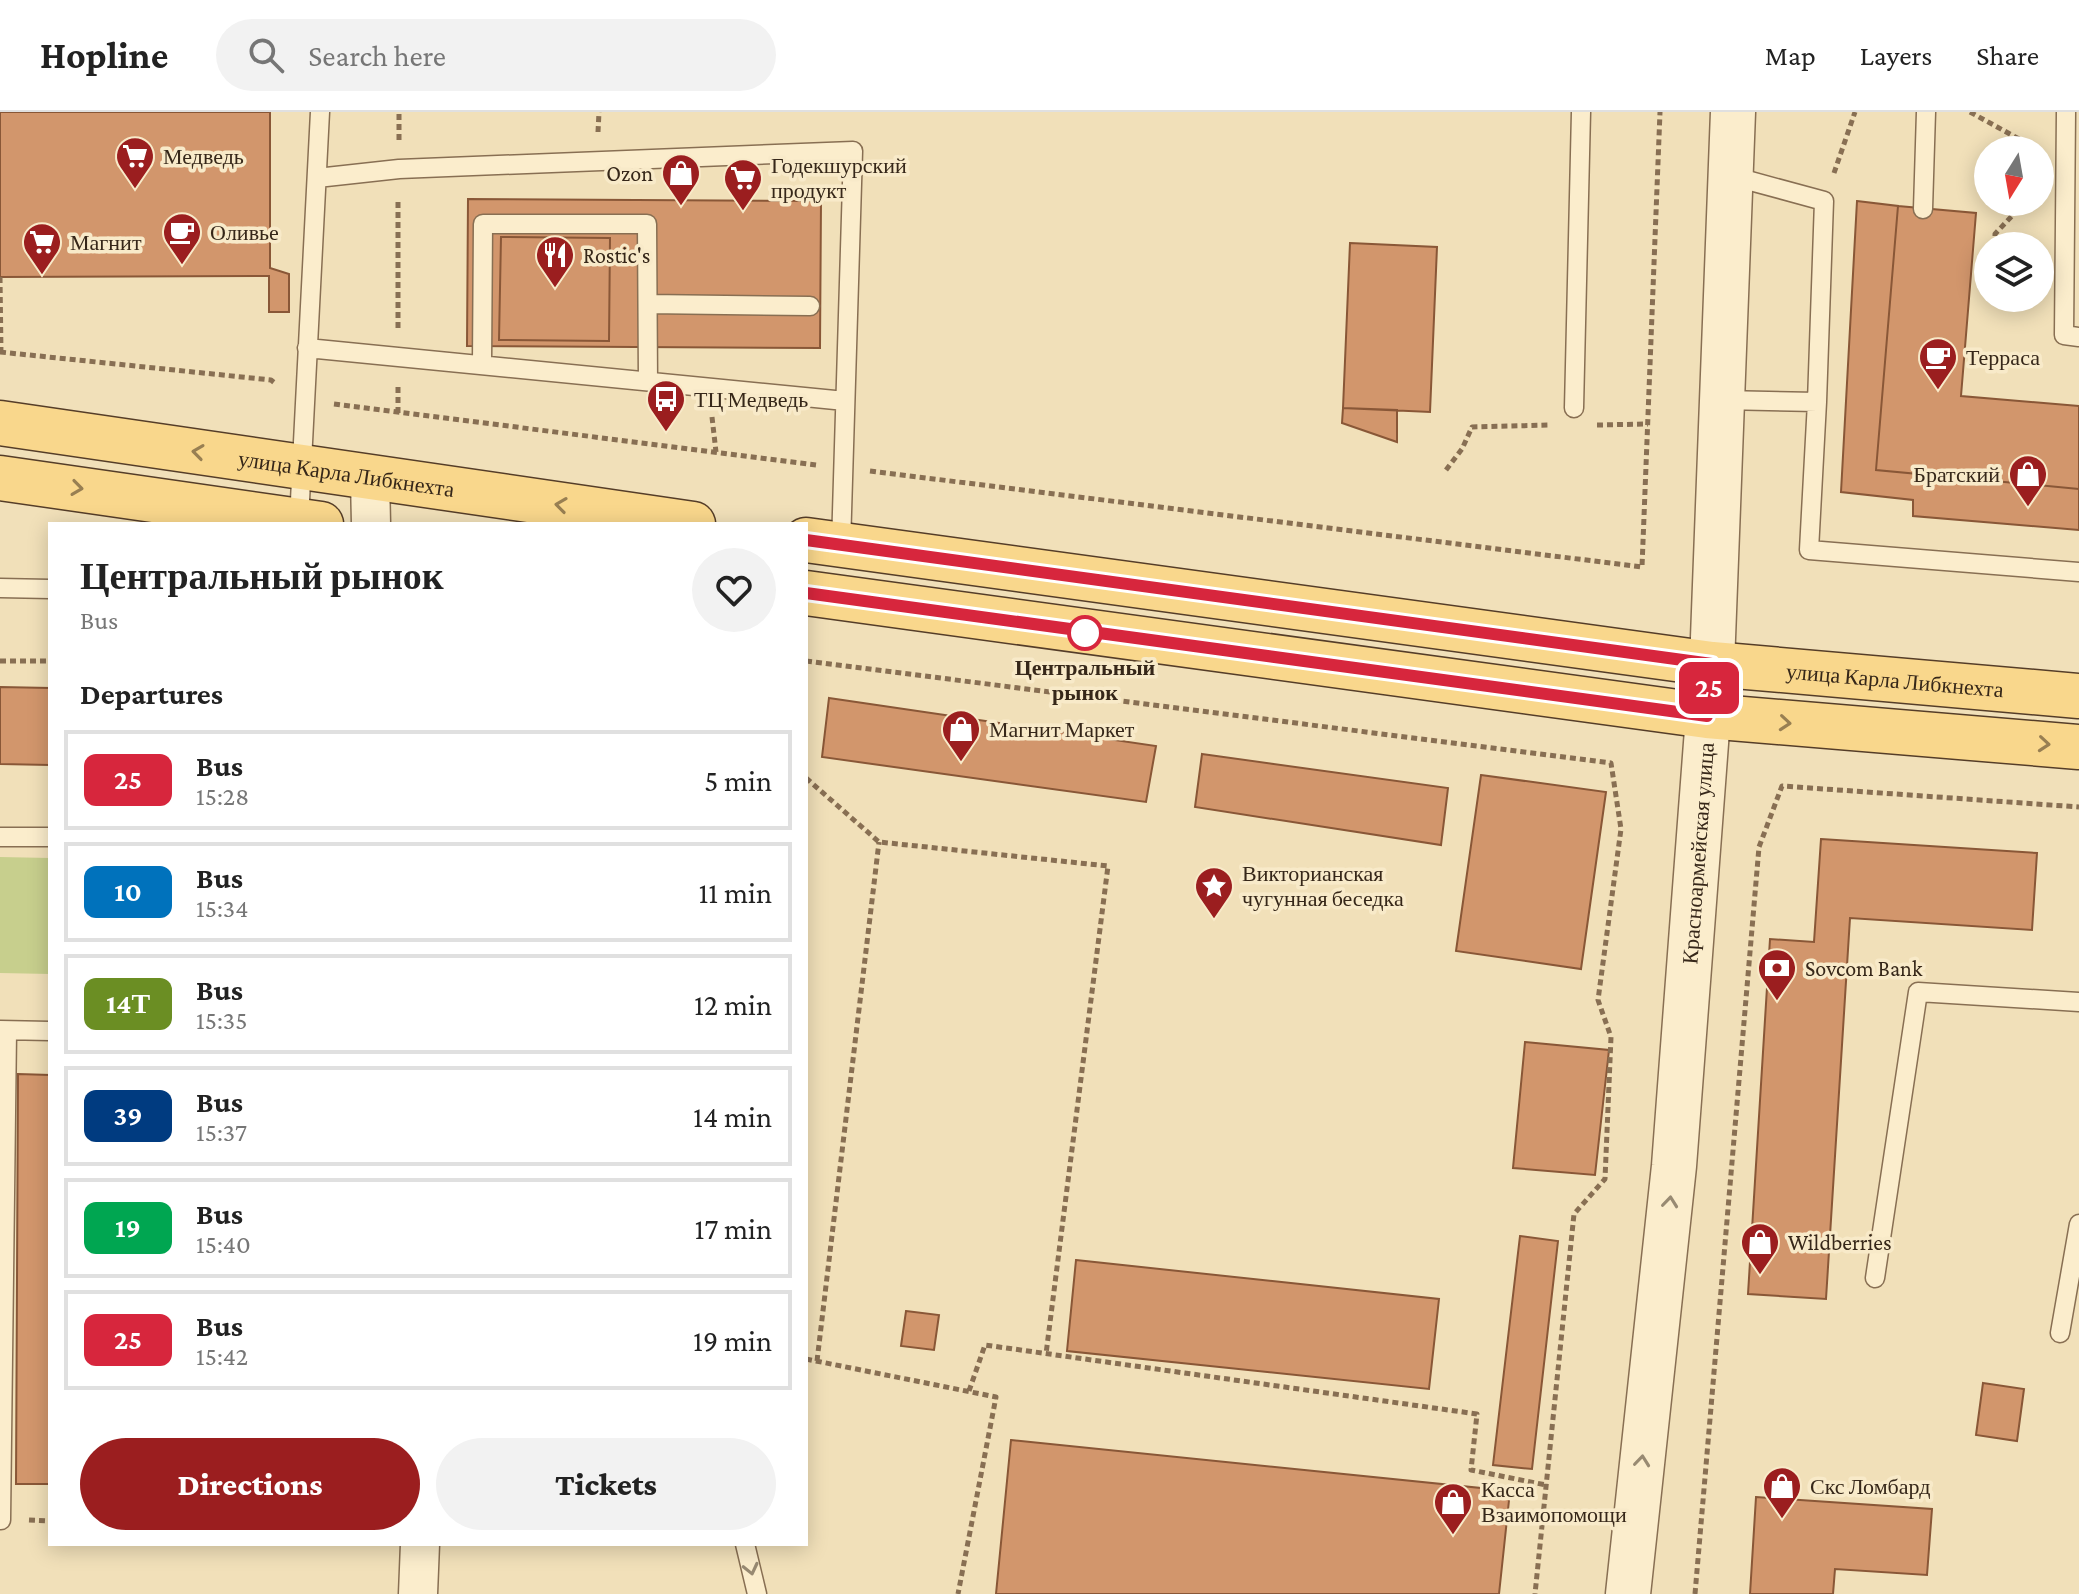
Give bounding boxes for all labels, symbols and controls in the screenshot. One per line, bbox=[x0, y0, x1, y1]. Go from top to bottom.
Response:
search box bbox=[216, 19, 776, 91]
icon: search bbox=[244, 33, 288, 77]
text: Hopline bbox=[40, 34, 168, 76]
text: Search here bbox=[308, 39, 446, 72]
text: Map bbox=[1765, 40, 1816, 71]
text: Layers bbox=[1860, 40, 1932, 71]
text: Share bbox=[1976, 40, 2039, 71]
supermarket icon: Медведь bbox=[114, 135, 156, 190]
north arrow bbox=[1974, 136, 2054, 216]
map controls bbox=[1974, 136, 2054, 312]
place label: Медведь bbox=[163, 144, 244, 169]
shop icon: Ozon bbox=[660, 152, 702, 207]
place label: Годекшурский продукт bbox=[771, 153, 907, 203]
supermarket icon: Годекшурский продукт bbox=[722, 157, 764, 212]
place label: Ozon bbox=[606, 161, 653, 186]
cafe icon: Оливье bbox=[161, 211, 203, 266]
place label: Оливье bbox=[210, 220, 279, 245]
supermarket icon: Магнит bbox=[21, 221, 63, 276]
place label: Магнит bbox=[70, 230, 142, 255]
button: layers bbox=[1974, 232, 2054, 312]
restaurant icon: Rostic's bbox=[534, 234, 576, 289]
place label: Rostic's bbox=[583, 243, 650, 268]
cafe icon: Терраса bbox=[1917, 336, 1959, 391]
place label: Терраса bbox=[1966, 345, 2040, 370]
bus stop icon: ТЦ Медведь bbox=[645, 378, 687, 433]
place label: ТЦ Медведь bbox=[694, 387, 808, 412]
one-way arrow bbox=[191, 444, 205, 461]
street label: улица Карла Либкнехта bbox=[237, 445, 456, 502]
shop icon: Братский bbox=[2007, 453, 2049, 508]
place label: Братский bbox=[1913, 462, 2000, 487]
one-way arrow bbox=[71, 480, 84, 497]
one-way arrow bbox=[554, 497, 567, 514]
button: heart bbox=[692, 548, 776, 632]
text: Центральный рынок bbox=[80, 555, 444, 597]
text: Bus bbox=[80, 606, 118, 635]
marker: Центральный рынок bbox=[1068, 616, 1102, 650]
place label: Центральный рынок bbox=[1015, 655, 1156, 705]
street label: улица Карла Либкнехта bbox=[1785, 658, 2005, 702]
line badge: 25 bbox=[1673, 662, 1745, 714]
text: 25 bbox=[1695, 672, 1723, 703]
text: Departures bbox=[80, 677, 223, 710]
shop icon: Магнит Маркет bbox=[940, 708, 982, 763]
one-way arrow bbox=[1779, 714, 1792, 731]
place label: Магнит Маркет bbox=[989, 717, 1135, 742]
one-way arrow bbox=[2038, 735, 2051, 752]
street label: Красноармейская улица bbox=[1677, 741, 1719, 965]
text: Bus bbox=[196, 749, 243, 782]
text: 25 bbox=[114, 764, 142, 795]
text: 5 min bbox=[704, 764, 772, 797]
text: 15:28 bbox=[196, 782, 249, 811]
text: Bus bbox=[196, 861, 243, 894]
place label: Викторианская чугунная беседка bbox=[1242, 861, 1404, 911]
place icon: Викторианская чугунная беседка bbox=[1193, 865, 1235, 920]
text: 10 bbox=[114, 876, 142, 907]
text: 11 min bbox=[698, 876, 772, 909]
text: 15:34 bbox=[196, 894, 248, 923]
bank icon: Sovcom Bank bbox=[1756, 947, 1798, 1002]
place label: Sovcom Bank bbox=[1805, 956, 1923, 981]
text: Bus bbox=[196, 973, 243, 1006]
text: 14Т bbox=[106, 988, 150, 1019]
text: 12 min bbox=[694, 988, 772, 1021]
text: 15:35 bbox=[196, 1006, 247, 1035]
text: Bus bbox=[196, 1085, 243, 1118]
text: 39 bbox=[114, 1100, 142, 1131]
text: 14 min bbox=[693, 1100, 772, 1133]
text: 15:37 bbox=[196, 1118, 247, 1147]
one-way arrow bbox=[1661, 1195, 1678, 1208]
text: Bus bbox=[196, 1197, 243, 1230]
text: 19 bbox=[115, 1212, 141, 1243]
text: 17 min bbox=[695, 1212, 772, 1245]
shop icon: Wildberries bbox=[1739, 1221, 1781, 1276]
text: 15:40 bbox=[196, 1230, 251, 1259]
place label: Wildberries bbox=[1788, 1230, 1892, 1255]
text: Bus bbox=[196, 1309, 243, 1342]
text: 25 bbox=[114, 1324, 142, 1355]
text: 19 min bbox=[693, 1324, 772, 1357]
text: 15:42 bbox=[196, 1342, 248, 1371]
button: Directions bbox=[80, 1438, 420, 1530]
button: Tickets bbox=[436, 1438, 776, 1530]
one-way arrow bbox=[1634, 1454, 1651, 1467]
shop icon: Скс Ломбард bbox=[1761, 1465, 1803, 1520]
place label: Скс Ломбард bbox=[1810, 1474, 1930, 1499]
place label: Касса Взаимопомощи bbox=[1481, 1477, 1627, 1527]
shop icon: Касса Взаимопомощи bbox=[1432, 1481, 1474, 1536]
one-way arrow bbox=[741, 1562, 758, 1575]

